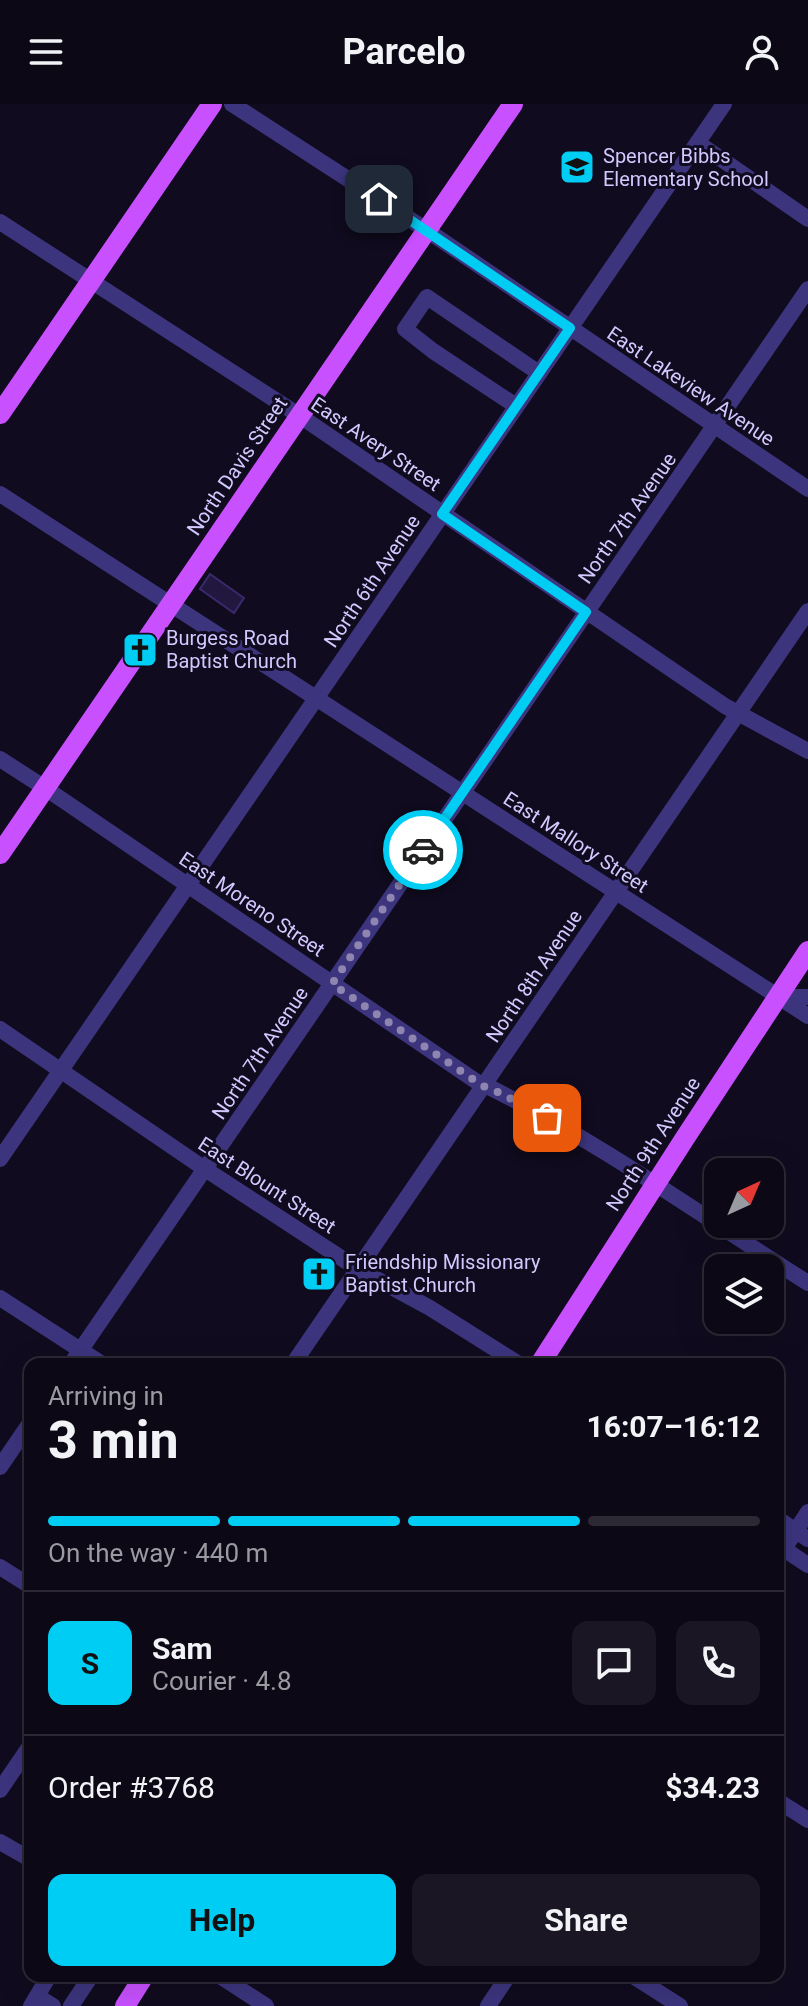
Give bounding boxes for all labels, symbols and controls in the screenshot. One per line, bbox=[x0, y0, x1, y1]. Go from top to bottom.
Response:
icon: menu bbox=[24, 30, 68, 74]
icon: person bbox=[740, 30, 784, 74]
text: Parcelo bbox=[342, 31, 466, 73]
place label: Spencer Bibbs Elementary School bbox=[603, 144, 769, 191]
school or university icon: Spencer Bibbs Elementary School bbox=[558, 148, 596, 186]
pin bbox=[345, 165, 413, 233]
icon: home bbox=[357, 177, 401, 221]
street label: East Lakeview Avenue bbox=[603, 321, 779, 451]
street label: North Davis Street bbox=[182, 392, 292, 540]
street label: East Avery Street bbox=[307, 392, 445, 496]
street label: North 7th Avenue bbox=[573, 448, 681, 588]
street label: North 6th Avenue bbox=[319, 510, 425, 652]
place label: Burgess Road Baptist Church bbox=[166, 626, 297, 673]
church icon: Burgess Road Baptist Church bbox=[121, 631, 159, 669]
street label: East Mallory Street bbox=[499, 786, 653, 898]
courier bbox=[383, 810, 463, 890]
icon: car bbox=[401, 828, 445, 872]
street label: East Moreno Street bbox=[175, 846, 329, 962]
street label: North 8th Avenue bbox=[481, 905, 587, 1047]
street label: North 7th Avenue bbox=[207, 982, 313, 1124]
street label: North 9th Avenue bbox=[601, 1073, 705, 1215]
pin bbox=[513, 1084, 581, 1152]
icon: bag bbox=[525, 1096, 569, 1140]
street label: East Blount Street bbox=[194, 1132, 340, 1238]
north arrow bbox=[704, 1158, 784, 1238]
map controls bbox=[704, 1158, 784, 1334]
place label: Friendship Missionary Baptist Church bbox=[345, 1250, 541, 1297]
button: layers bbox=[704, 1254, 784, 1334]
church icon: Friendship Missionary Baptist Church bbox=[300, 1255, 338, 1293]
text: Arriving in bbox=[48, 1381, 164, 1411]
text: 16:07–16:12 bbox=[586, 1409, 760, 1444]
text: 3 min bbox=[48, 1410, 179, 1471]
text: On the way · 440 m bbox=[48, 1538, 268, 1568]
button: chat bbox=[572, 1621, 656, 1705]
button: phone bbox=[676, 1621, 760, 1705]
text: Sam bbox=[152, 1631, 213, 1666]
text: S bbox=[81, 1646, 99, 1681]
text: Courier · 4.8 bbox=[152, 1666, 292, 1696]
text: Order #3768 bbox=[48, 1770, 215, 1805]
text: $34.23 bbox=[665, 1770, 760, 1805]
button: Help bbox=[48, 1874, 396, 1966]
button: Share bbox=[412, 1874, 760, 1966]

